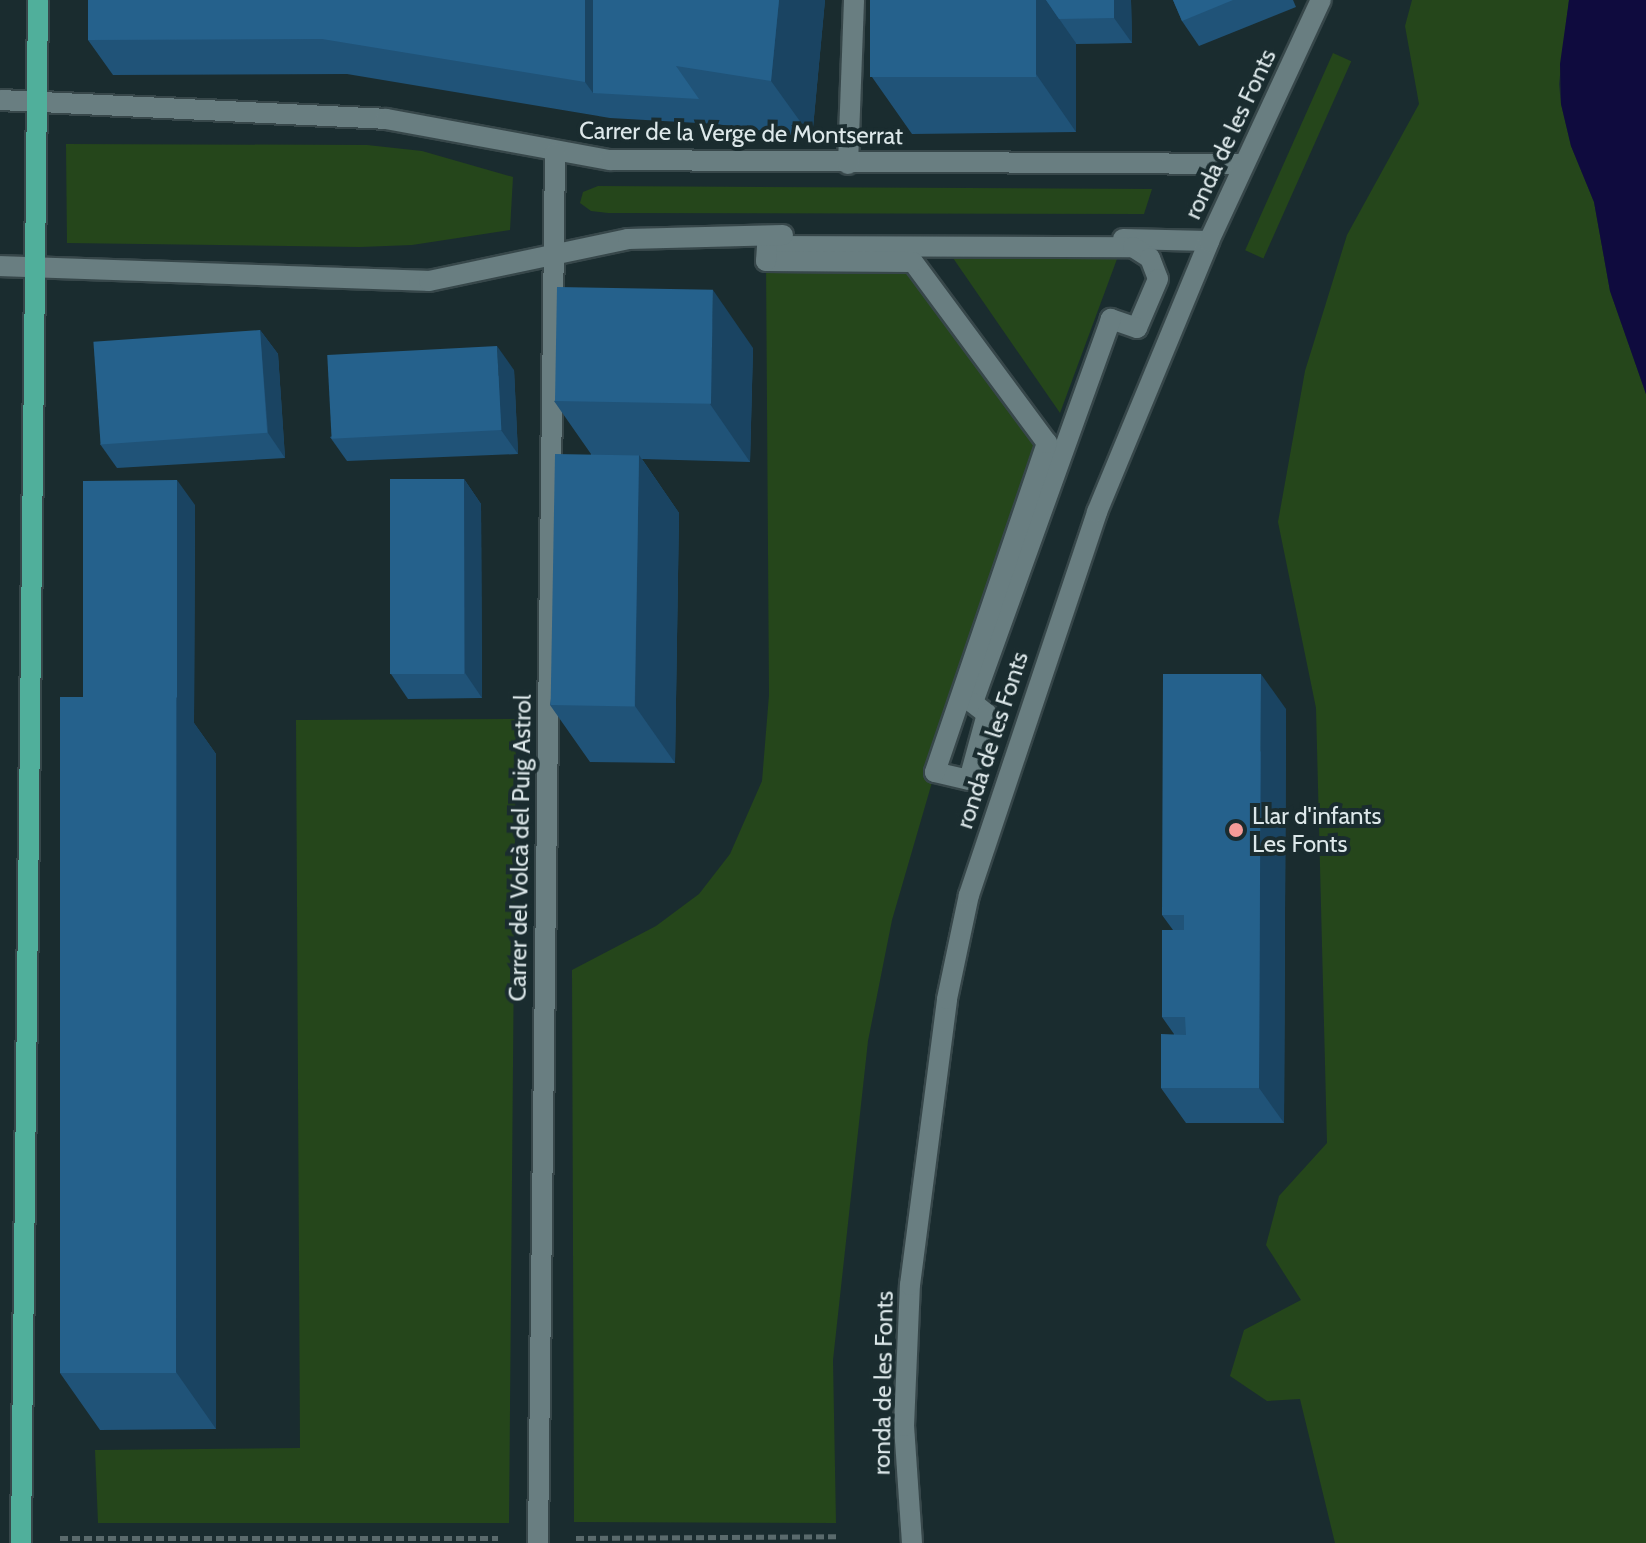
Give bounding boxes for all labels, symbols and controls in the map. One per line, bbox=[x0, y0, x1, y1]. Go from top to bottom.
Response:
street label: ronda de les Fonts bbox=[1178, 44, 1282, 224]
street label: Carrer de la Verge de Montserrat bbox=[579, 116, 903, 150]
street label: ronda de les Fonts bbox=[950, 648, 1034, 832]
street label: Carrer del Volcà del Puig Astrol bbox=[503, 694, 537, 1002]
place label: Llar d'infants Les Fonts bbox=[1252, 802, 1381, 858]
marker: Llar d'infants Les Fonts bbox=[1227, 821, 1245, 839]
street label: ronda de les Fonts bbox=[867, 1291, 899, 1475]

